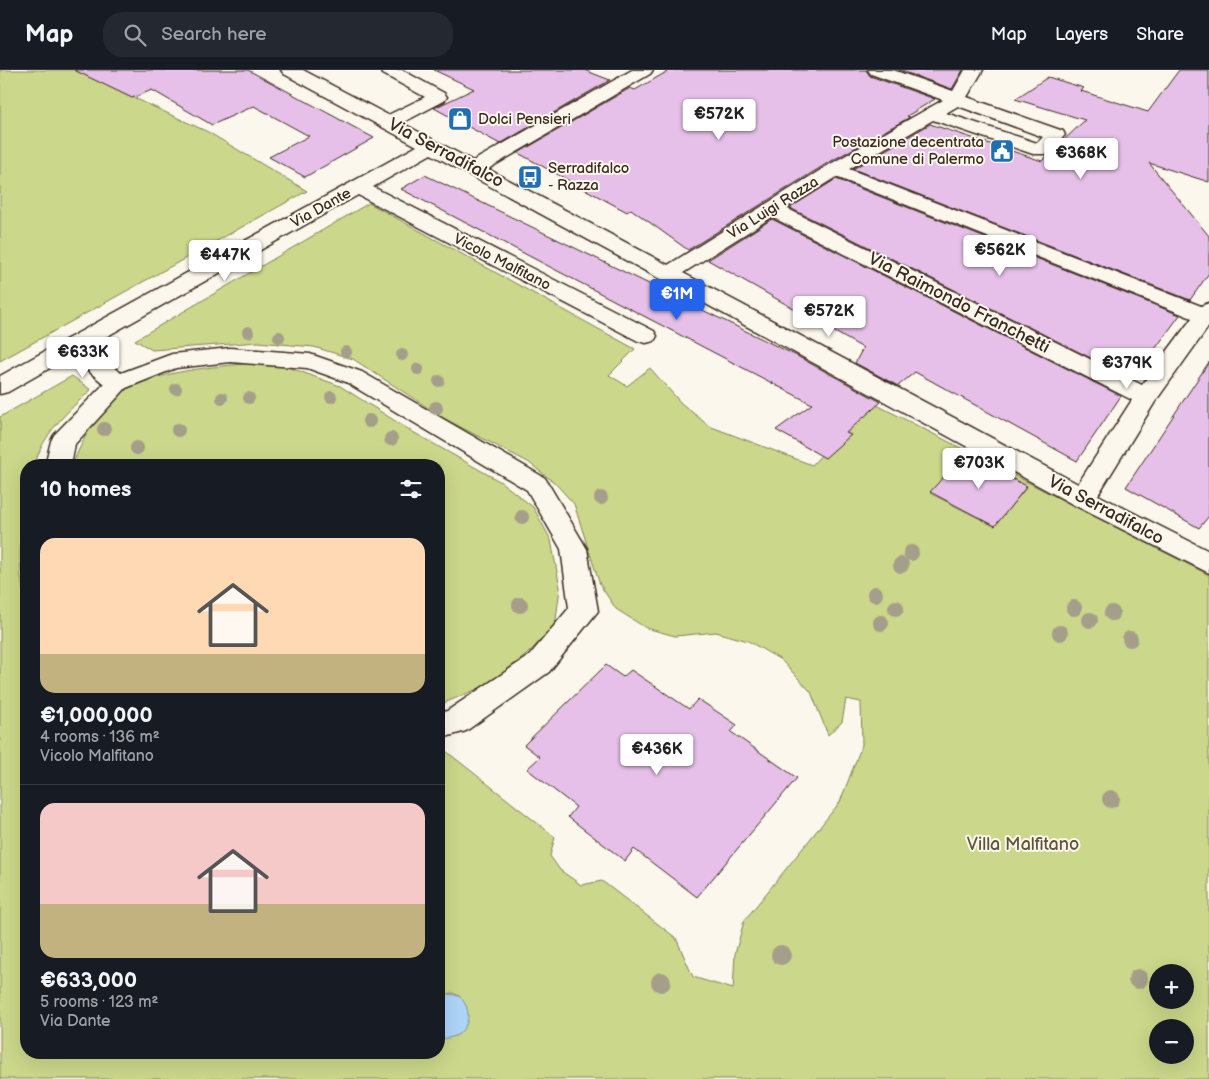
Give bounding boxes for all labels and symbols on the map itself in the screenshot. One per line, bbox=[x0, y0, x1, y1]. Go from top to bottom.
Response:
pin: €572K bbox=[684, 98, 754, 141]
shop icon: Dolci Pensieri bbox=[447, 106, 473, 132]
place label: Dolci Pensieri bbox=[478, 110, 571, 129]
street label: Via Serradifalco bbox=[385, 114, 507, 192]
place label: Postazione decentrata Comune di Palermo bbox=[832, 133, 984, 169]
public building icon: Postazione decentrata Comune di Palermo bbox=[989, 138, 1015, 164]
pin: €368K bbox=[1046, 138, 1116, 180]
place label: Serradifalco - Razza bbox=[548, 159, 629, 195]
bus stop icon: Serradifalco - Razza bbox=[517, 164, 543, 190]
street label: Via Luigi Razza bbox=[724, 172, 822, 244]
street label: Via Dante bbox=[288, 184, 355, 232]
street label: Vicolo Malfitano bbox=[450, 229, 554, 295]
pin: €562K bbox=[965, 234, 1035, 277]
pin: €447K bbox=[190, 240, 260, 282]
street label: Via Raimondo Franchetti bbox=[865, 248, 1053, 358]
pin: €1M bbox=[653, 278, 701, 321]
pin: €572K bbox=[794, 296, 864, 338]
pin: €633K bbox=[48, 336, 118, 379]
pin: €379K bbox=[1092, 348, 1162, 390]
pin: €703K bbox=[944, 448, 1014, 490]
street label: Via Serradifalco bbox=[1045, 471, 1167, 549]
pin: €436K bbox=[622, 734, 692, 776]
park label: Villa Malfitano bbox=[967, 834, 1079, 855]

